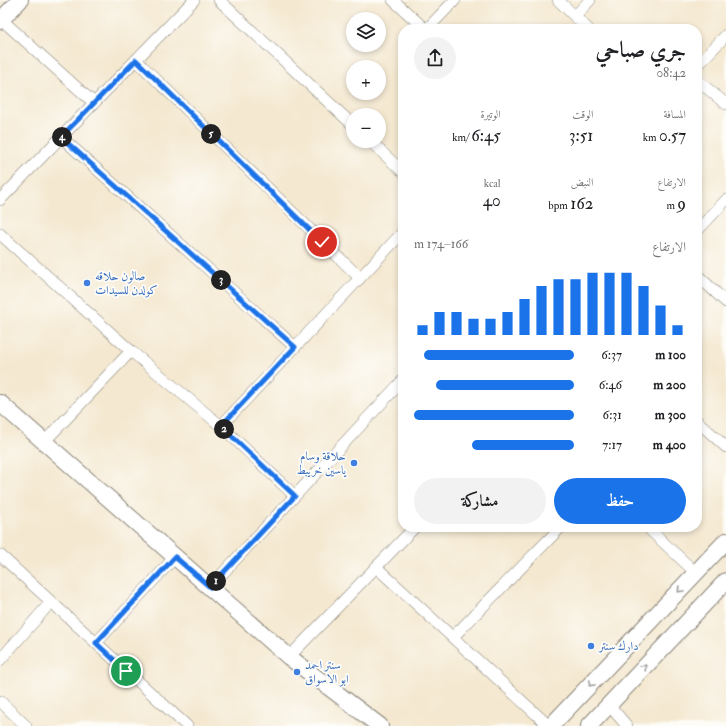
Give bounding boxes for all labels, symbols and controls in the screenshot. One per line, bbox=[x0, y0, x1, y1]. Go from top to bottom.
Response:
map controls bbox=[346, 12, 386, 148]
button: layers bbox=[346, 12, 386, 52]
text: جري صباحي bbox=[595, 36, 686, 64]
button: share bbox=[414, 37, 456, 79]
button: + bbox=[346, 60, 386, 100]
text: 08:42 bbox=[656, 65, 686, 81]
button: − bbox=[346, 108, 386, 148]
text: الوتيرة bbox=[480, 108, 501, 121]
text: الوقت bbox=[572, 108, 593, 121]
text: المسافة bbox=[664, 108, 686, 121]
pin: 5 bbox=[201, 124, 221, 144]
text: 6:45 bbox=[471, 125, 501, 146]
text: 3:51 bbox=[569, 125, 593, 146]
text: 0.57 bbox=[659, 125, 686, 146]
pin: 4 bbox=[52, 127, 72, 147]
text: 5 bbox=[209, 127, 213, 140]
text: 4 bbox=[59, 130, 65, 143]
text: /km bbox=[452, 131, 471, 144]
text: km bbox=[643, 131, 659, 144]
text: النبض bbox=[571, 176, 593, 189]
text: الارتفاع bbox=[657, 176, 686, 189]
text: kcal bbox=[484, 177, 501, 190]
text: 40 bbox=[483, 190, 501, 211]
text: 162 bbox=[570, 193, 593, 214]
text: 9 bbox=[677, 193, 686, 214]
text: bpm bbox=[548, 199, 570, 212]
text: m bbox=[666, 199, 677, 212]
pin bbox=[305, 225, 339, 259]
icon: check bbox=[311, 231, 333, 253]
text: 166–174 m bbox=[414, 236, 468, 252]
text: الارتفاع bbox=[652, 239, 686, 255]
place label: صالون حلاقه كولدن للسيدات bbox=[95, 269, 158, 298]
pin: 3 bbox=[211, 270, 231, 290]
text: 3 bbox=[219, 273, 223, 286]
marker: صالون حلاقه كولدن للسيدات bbox=[82, 278, 92, 288]
text: 6:37 bbox=[601, 347, 622, 363]
text: 100 m bbox=[655, 347, 686, 363]
text: 6:46 bbox=[599, 377, 622, 393]
text: 200 m bbox=[653, 377, 686, 393]
text: 6:31 bbox=[603, 407, 622, 423]
text: 300 m bbox=[655, 407, 686, 423]
pin: 2 bbox=[214, 419, 234, 439]
text: 2 bbox=[221, 422, 227, 435]
text: 7:17 bbox=[602, 437, 622, 453]
text: 400 m bbox=[653, 437, 686, 453]
place label: حلاقة وسام ياسين خريبط bbox=[296, 449, 347, 478]
marker: حلاقة وسام ياسين خريبط bbox=[349, 458, 359, 468]
button: مشاركة bbox=[414, 478, 546, 524]
button: حفظ bbox=[554, 478, 686, 524]
pin: 1 bbox=[206, 571, 226, 591]
text: 1 bbox=[214, 574, 218, 587]
one-way arrow bbox=[677, 585, 685, 593]
place label: دارك سنتر bbox=[597, 639, 639, 654]
marker: دارك سنتر bbox=[586, 641, 596, 651]
pin bbox=[109, 654, 143, 688]
place label: سنتر احمد ابو الاسواق bbox=[305, 658, 349, 687]
icon: arrive bbox=[115, 660, 137, 682]
one-way arrow bbox=[640, 664, 647, 672]
marker: سنتر احمد ابو الاسواق bbox=[292, 667, 302, 677]
one-way arrow bbox=[588, 679, 595, 687]

